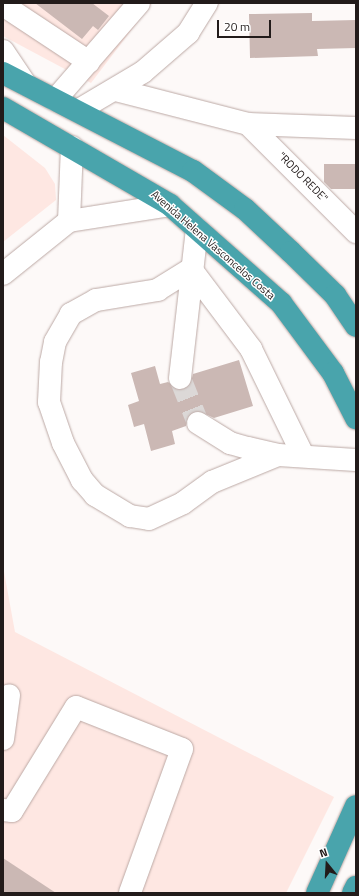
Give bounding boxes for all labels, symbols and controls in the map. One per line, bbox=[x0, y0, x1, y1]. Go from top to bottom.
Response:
scale bar bbox=[219, 12, 273, 38]
text: 20 m bbox=[224, 17, 250, 36]
street label: "RODO REDE" bbox=[275, 149, 331, 205]
street label: Avenida Helena Vasconcelos Costa bbox=[148, 188, 278, 302]
north arrow bbox=[307, 844, 347, 884]
text: N bbox=[317, 844, 329, 861]

